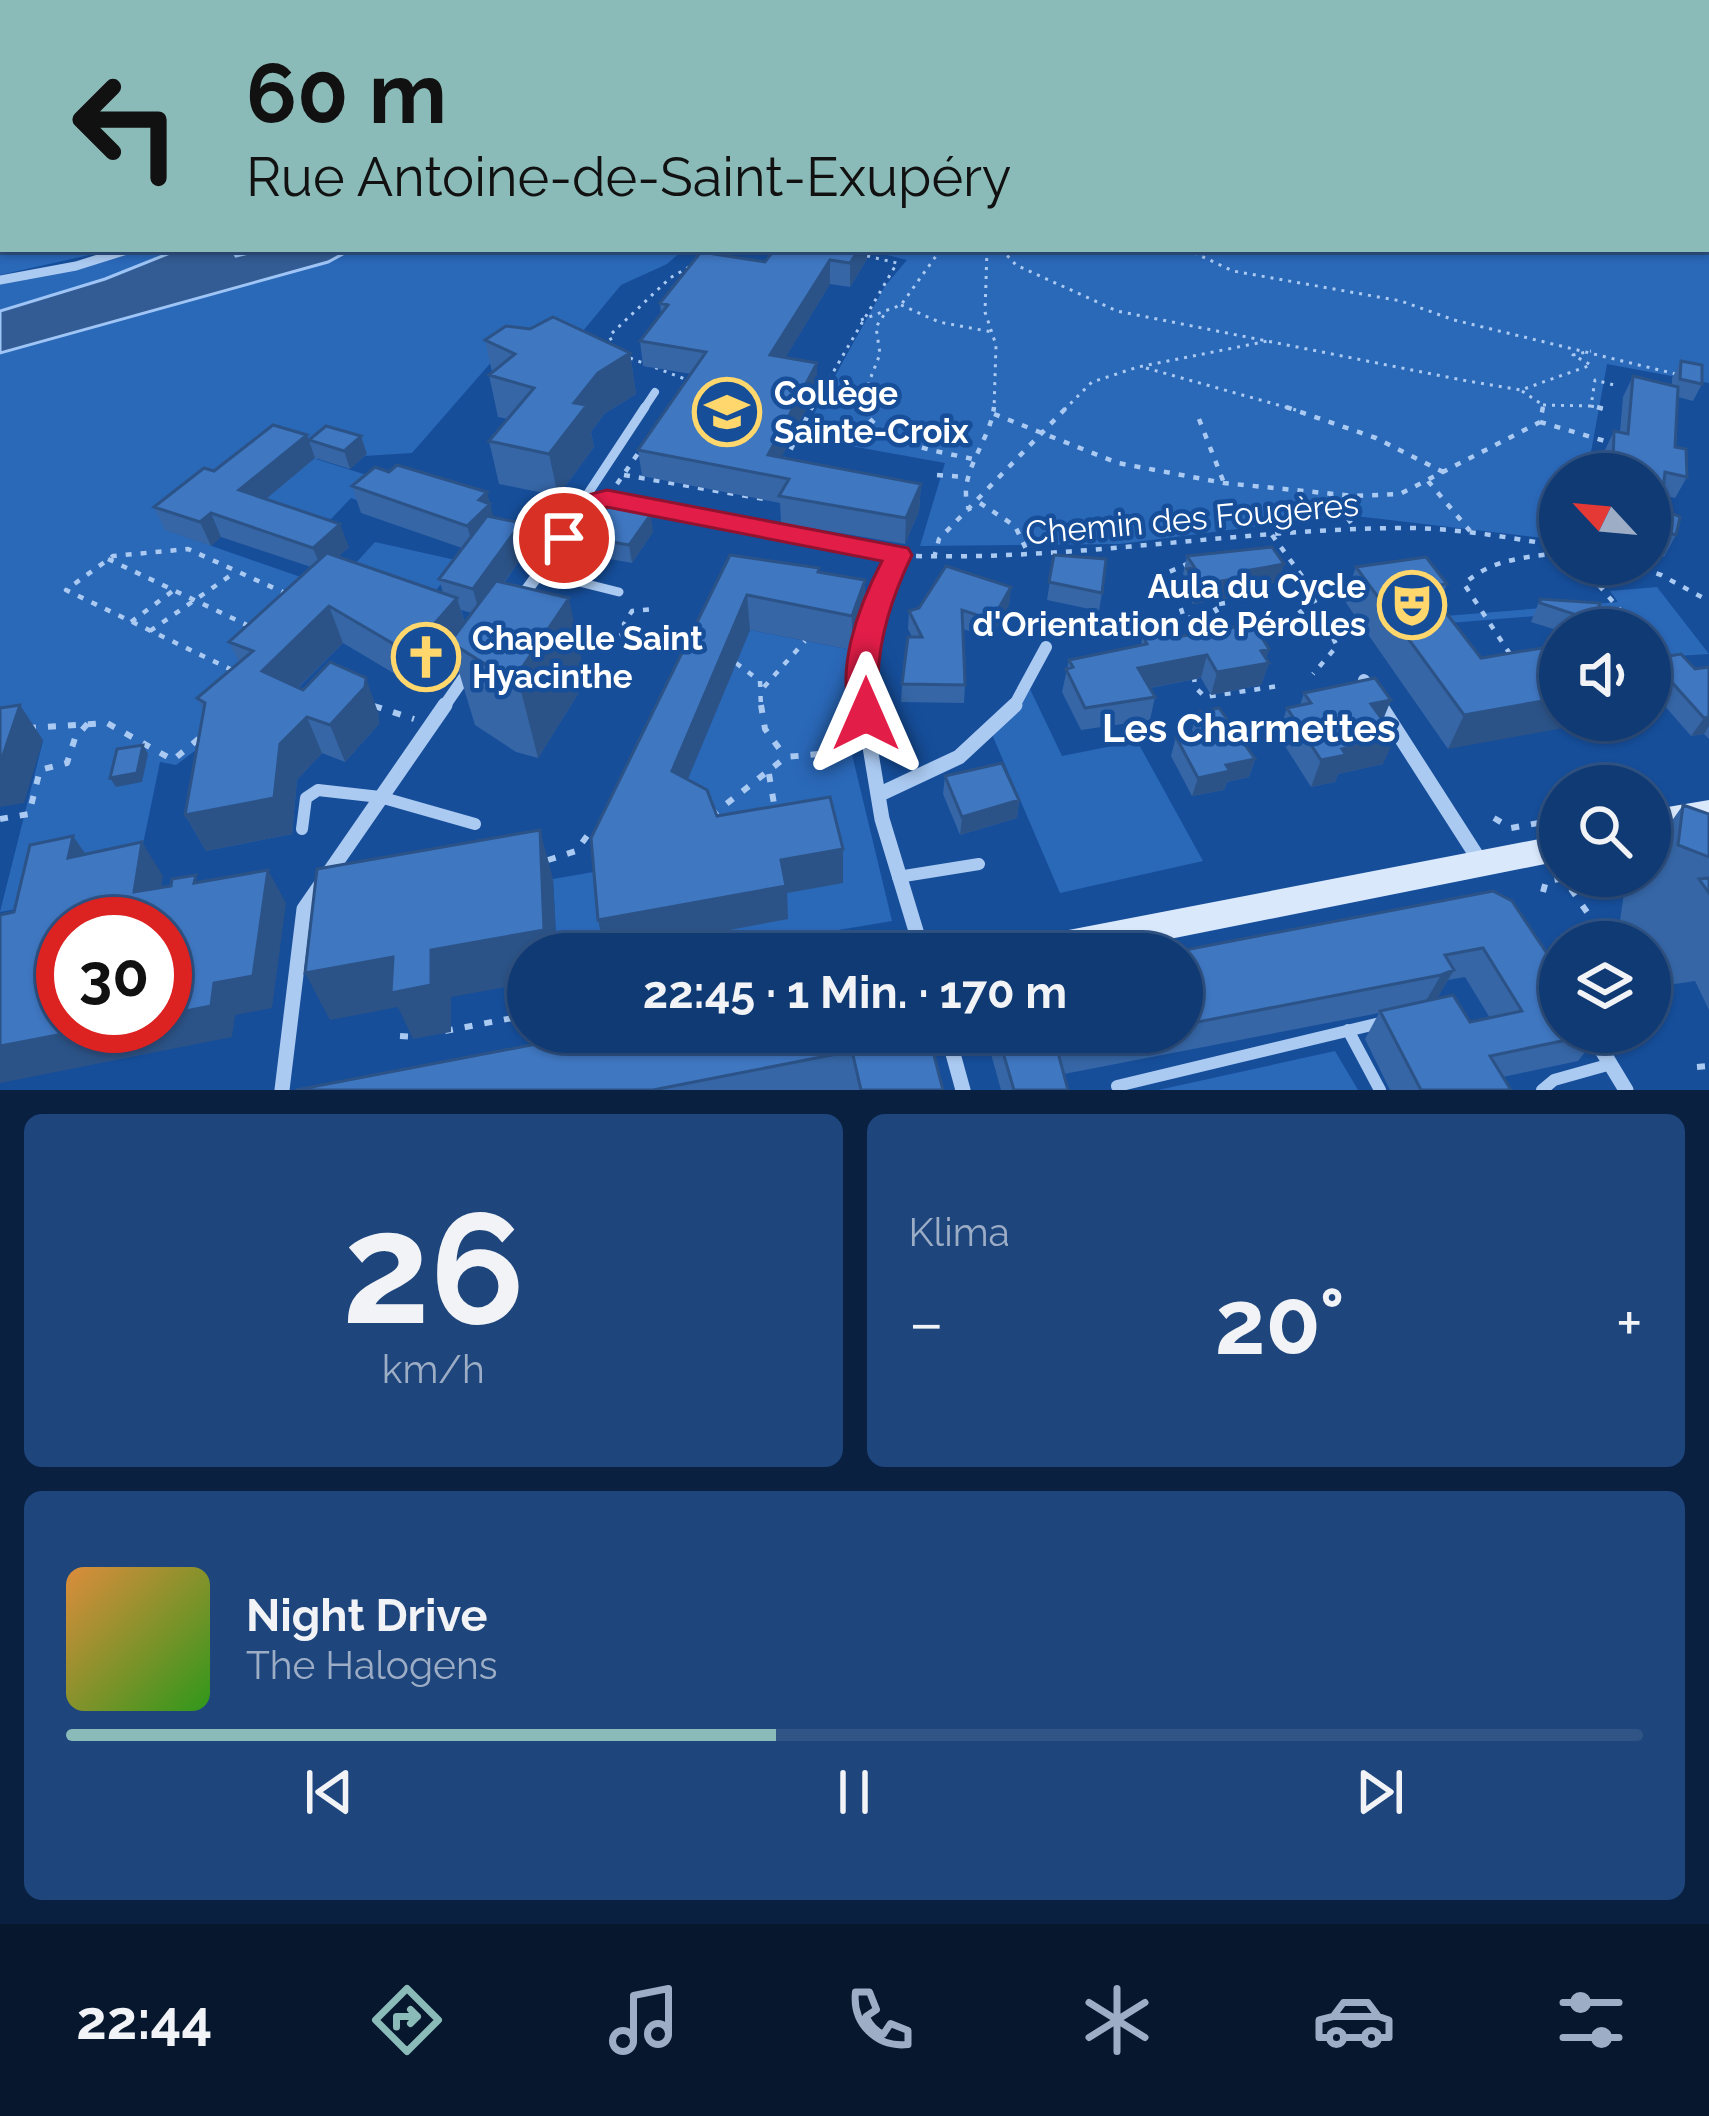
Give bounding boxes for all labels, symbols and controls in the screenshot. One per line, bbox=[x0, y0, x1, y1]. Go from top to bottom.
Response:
text: 60 m bbox=[246, 44, 447, 143]
icon: left bbox=[48, 48, 204, 204]
text: Rue Antoine-de-Saint-Exupéry bbox=[246, 145, 1011, 209]
place label: Collège Sainte-Croix bbox=[774, 374, 969, 451]
school or university icon: Collège Sainte-Croix bbox=[692, 377, 762, 447]
north arrow bbox=[1539, 453, 1671, 585]
map controls bbox=[1539, 453, 1671, 1053]
street label: Chemin des Fougères bbox=[1024, 484, 1360, 552]
pin bbox=[513, 487, 615, 589]
icon: arrive bbox=[531, 505, 597, 571]
place label: Aula du Cycle d'Orientation de Pérolles bbox=[973, 567, 1366, 644]
theatre icon: Aula du Cycle d'Orientation de Pérolles bbox=[1377, 570, 1447, 640]
button: sound bbox=[1539, 609, 1671, 741]
place label: Chapelle Saint Hyacinthe bbox=[472, 619, 703, 696]
church icon: Chapelle Saint Hyacinthe bbox=[391, 622, 461, 692]
position arrow bbox=[803, 651, 929, 777]
district label: Les Charmettes bbox=[1102, 705, 1396, 751]
button: search bbox=[1539, 765, 1671, 897]
speed limit sign: 30 bbox=[36, 897, 192, 1053]
button: layers bbox=[1539, 921, 1671, 1053]
text: 22:45 · 1 Min. · 170 m bbox=[643, 966, 1067, 1019]
text: 26 bbox=[342, 1176, 525, 1360]
text: Klima bbox=[909, 1209, 1010, 1255]
text: 20° bbox=[1215, 1269, 1345, 1375]
text: − bbox=[909, 1284, 944, 1361]
text: + bbox=[1616, 1284, 1643, 1361]
text: km/h bbox=[382, 1346, 485, 1392]
text: Night Drive bbox=[246, 1589, 487, 1642]
text: The Halogens bbox=[246, 1642, 498, 1688]
icon: previous bbox=[296, 1759, 362, 1825]
icon: pause bbox=[821, 1759, 887, 1825]
icon: next bbox=[1347, 1759, 1413, 1825]
icon: directions bbox=[365, 1978, 449, 2062]
icon: music bbox=[602, 1978, 686, 2062]
icon: phone bbox=[838, 1978, 922, 2062]
icon: climate bbox=[1075, 1978, 1159, 2062]
icon: car bbox=[1312, 1978, 1396, 2062]
icon: filters bbox=[1549, 1978, 1633, 2062]
text: 22:44 bbox=[76, 1988, 212, 2052]

